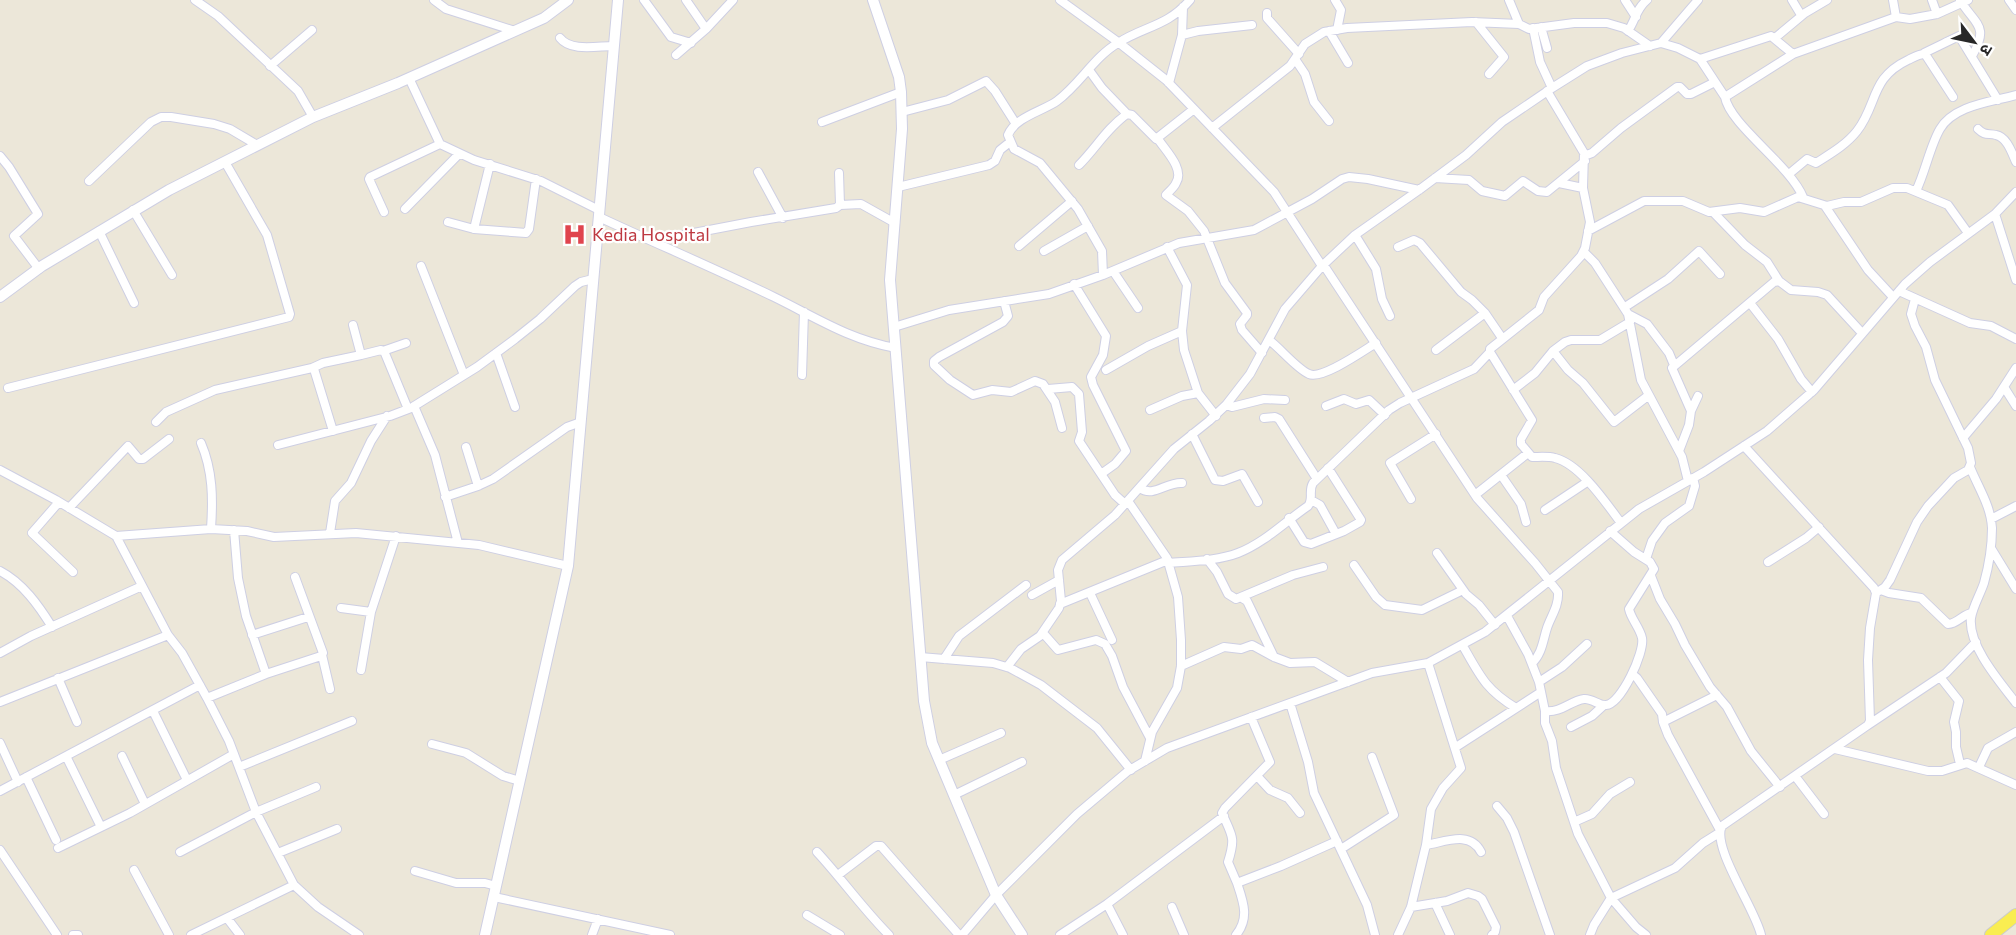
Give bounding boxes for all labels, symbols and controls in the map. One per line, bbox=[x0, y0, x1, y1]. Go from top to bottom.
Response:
north arrow bbox=[1944, 12, 2004, 72]
text: उ bbox=[1976, 41, 1998, 60]
hospital icon: Kedia Hospital bbox=[561, 221, 587, 247]
place label: Kedia Hospital bbox=[592, 223, 710, 245]

